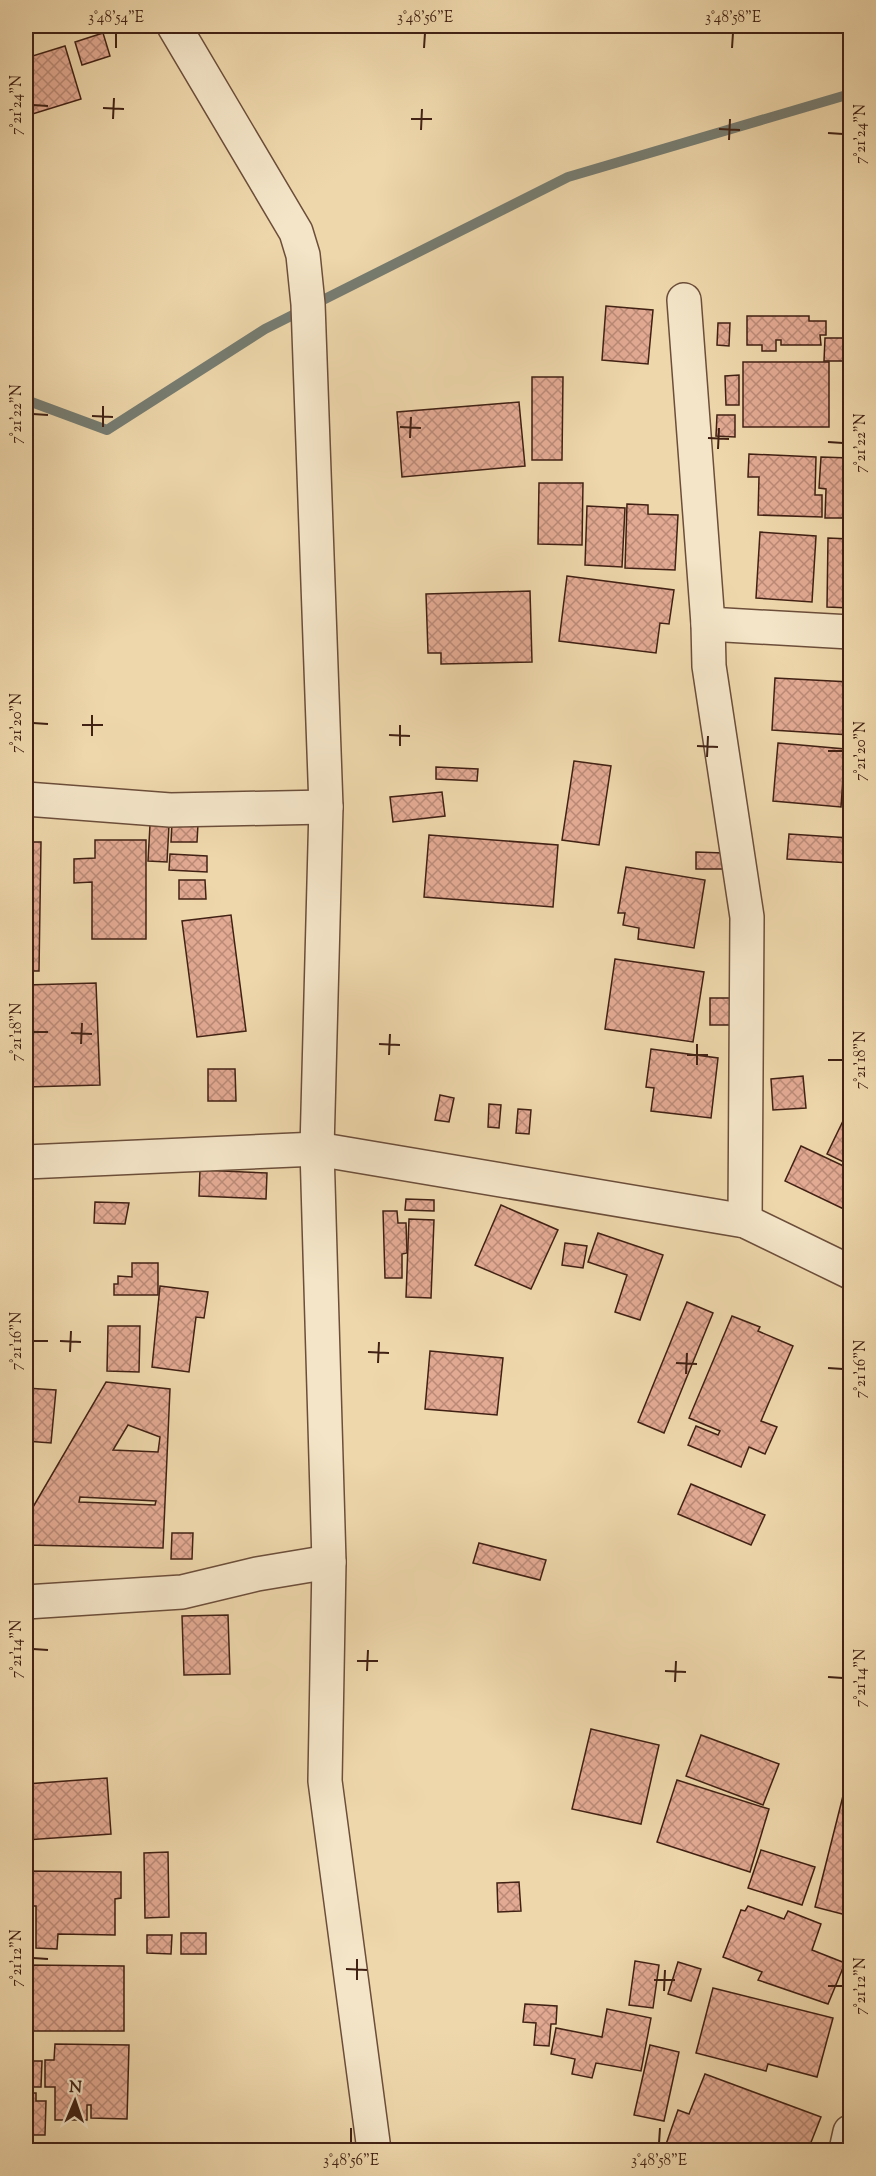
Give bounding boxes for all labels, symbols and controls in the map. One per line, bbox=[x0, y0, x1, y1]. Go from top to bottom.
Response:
text: 3°48'54"E bbox=[88, 8, 144, 29]
text: 3°48'56"E bbox=[397, 8, 453, 29]
text: 3°48'58"E bbox=[705, 8, 761, 29]
text: 7°21'24"N bbox=[7, 75, 28, 135]
text: 7°21'24"N bbox=[851, 104, 872, 164]
text: 7°21'22"N bbox=[7, 384, 28, 444]
text: 7°21'22"N bbox=[851, 413, 872, 473]
text: 7°21'20"N bbox=[7, 693, 28, 753]
text: 7°21'20"N bbox=[851, 721, 872, 781]
text: 7°21'18"N bbox=[7, 1003, 28, 1061]
text: 7°21'18"N bbox=[851, 1031, 872, 1089]
text: 7°21'16"N bbox=[7, 1312, 28, 1370]
text: 7°21'16"N bbox=[851, 1340, 872, 1398]
text: 7°21'14"N bbox=[7, 1620, 28, 1678]
text: 7°21'14"N bbox=[851, 1649, 872, 1707]
text: 7°21'12"N bbox=[7, 1929, 28, 1987]
text: 7°21'12"N bbox=[851, 1957, 872, 2015]
north arrow bbox=[45, 2071, 105, 2131]
text: N bbox=[69, 2077, 82, 2100]
text: 3°48'56"E bbox=[323, 2151, 379, 2172]
text: 3°48'58"E bbox=[631, 2151, 687, 2172]

